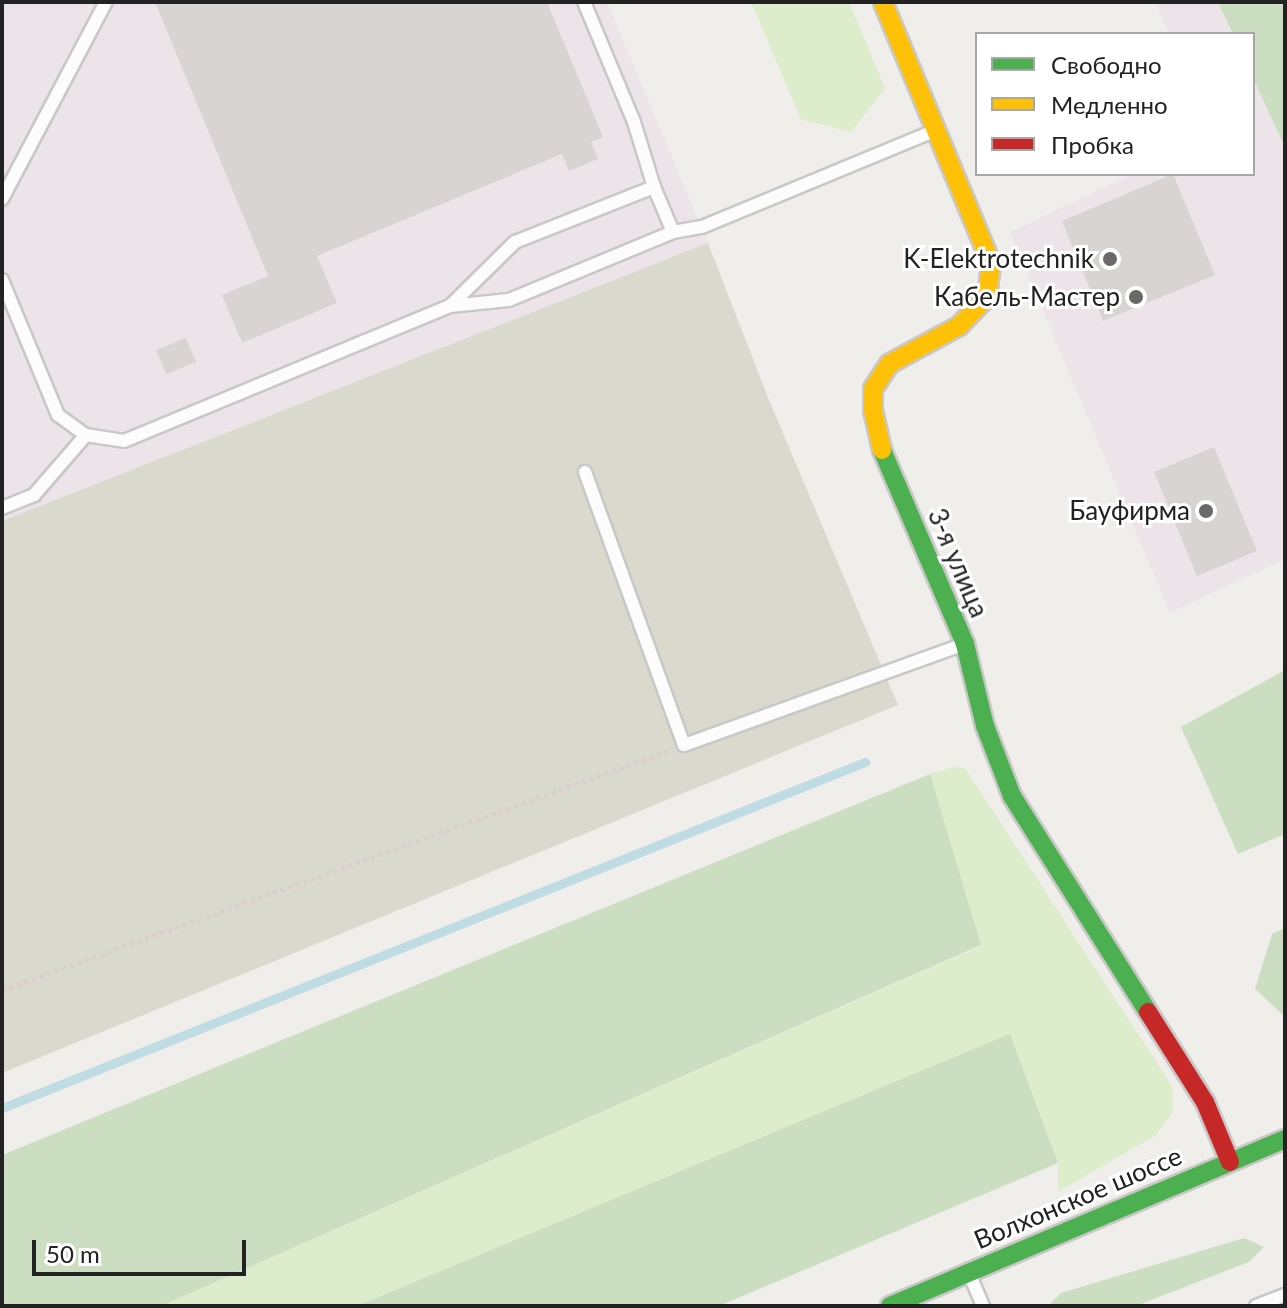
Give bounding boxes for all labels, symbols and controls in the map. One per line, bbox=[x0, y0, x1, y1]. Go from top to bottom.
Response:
legend bbox=[975, 32, 1255, 176]
text: Свободно bbox=[1051, 50, 1162, 79]
text: Медленно bbox=[1051, 90, 1168, 119]
text: Пробка bbox=[1051, 130, 1134, 159]
place label: K-Elektrotechnik bbox=[903, 243, 1094, 275]
marker: K-Elektrotechnik bbox=[1101, 250, 1119, 268]
place label: Кабель-Мастер bbox=[934, 281, 1120, 313]
marker: Кабель-Мастер bbox=[1127, 288, 1145, 306]
place label: Бауфирма bbox=[1069, 495, 1190, 527]
marker: Бауфирма bbox=[1197, 502, 1215, 520]
street label: 3-я улица bbox=[921, 504, 995, 622]
street label: Волхонское шоссе bbox=[969, 1140, 1187, 1256]
scale bar bbox=[36, 1224, 250, 1274]
text: 50 m bbox=[46, 1239, 100, 1268]

